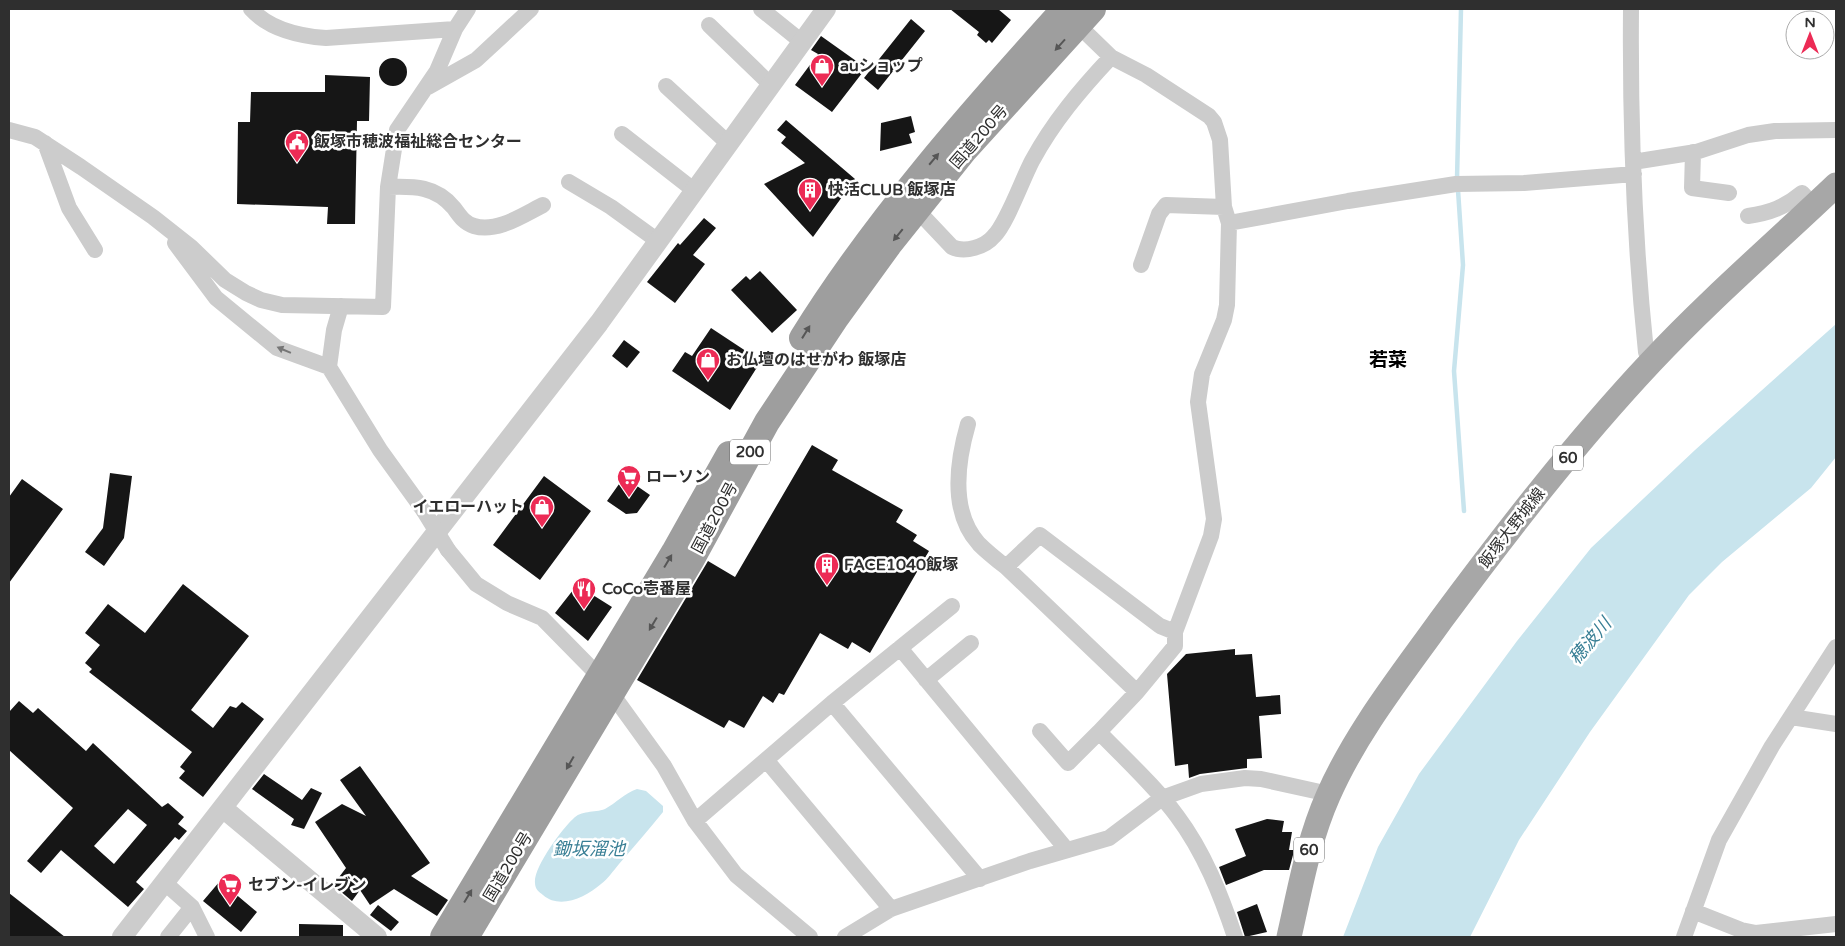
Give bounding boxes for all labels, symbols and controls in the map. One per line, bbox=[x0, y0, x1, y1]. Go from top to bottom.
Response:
north arrow bbox=[1785, 10, 1835, 60]
text: N bbox=[1804, 14, 1816, 31]
one-way arrow bbox=[1055, 39, 1066, 52]
shop icon: auショップ bbox=[809, 53, 835, 87]
place label: auショップ bbox=[840, 56, 923, 76]
street label: 国道200号 bbox=[946, 101, 1012, 173]
public building icon: 飯塚市穂波福祉総合センター bbox=[284, 129, 310, 163]
place label: 飯塚市穂波福祉総合センター bbox=[313, 132, 522, 152]
one-way arrow bbox=[928, 153, 939, 166]
building icon: 快活CLUB 飯塚店 bbox=[797, 177, 823, 211]
place label: 快活CLUB 飯塚店 bbox=[828, 180, 955, 200]
one-way arrow bbox=[892, 228, 903, 241]
one-way arrow bbox=[801, 325, 810, 338]
one-way arrow bbox=[276, 346, 291, 354]
shop icon: お仏壇のはせがわ 飯塚店 bbox=[695, 347, 721, 381]
district label: 若菜 bbox=[1369, 349, 1407, 371]
place label: お仏壇のはせがわ 飯塚店 bbox=[726, 350, 906, 370]
road number: 200 bbox=[730, 440, 770, 464]
road number: 60 bbox=[1553, 446, 1583, 470]
supermarket icon: ローソン bbox=[616, 464, 642, 498]
place label: ローソン bbox=[646, 467, 710, 487]
street label: 国道200号 bbox=[688, 479, 742, 557]
street label: 飯塚大野城線 bbox=[1475, 484, 1549, 572]
shop icon: イエローハット bbox=[529, 494, 555, 528]
place label: イエローハット bbox=[412, 497, 524, 517]
building icon: FACE1040飯塚 bbox=[814, 552, 840, 586]
one-way arrow bbox=[664, 554, 673, 567]
place label: FACE1040飯塚 bbox=[844, 555, 958, 575]
restaurant icon: CoCo壱番屋 bbox=[571, 576, 597, 610]
place label: CoCo壱番屋 bbox=[602, 579, 691, 599]
water label: 穂波川 bbox=[1564, 612, 1617, 669]
one-way arrow bbox=[649, 617, 658, 630]
one-way arrow bbox=[566, 757, 575, 770]
street label: 国道200号 bbox=[479, 828, 537, 906]
water label: 鋤坂溜池 bbox=[553, 838, 627, 860]
road number: 60 bbox=[1294, 838, 1324, 862]
supermarket icon: セブン-イレブン bbox=[217, 872, 243, 906]
place label: セブン-イレブン bbox=[248, 875, 367, 895]
one-way arrow bbox=[463, 889, 472, 902]

